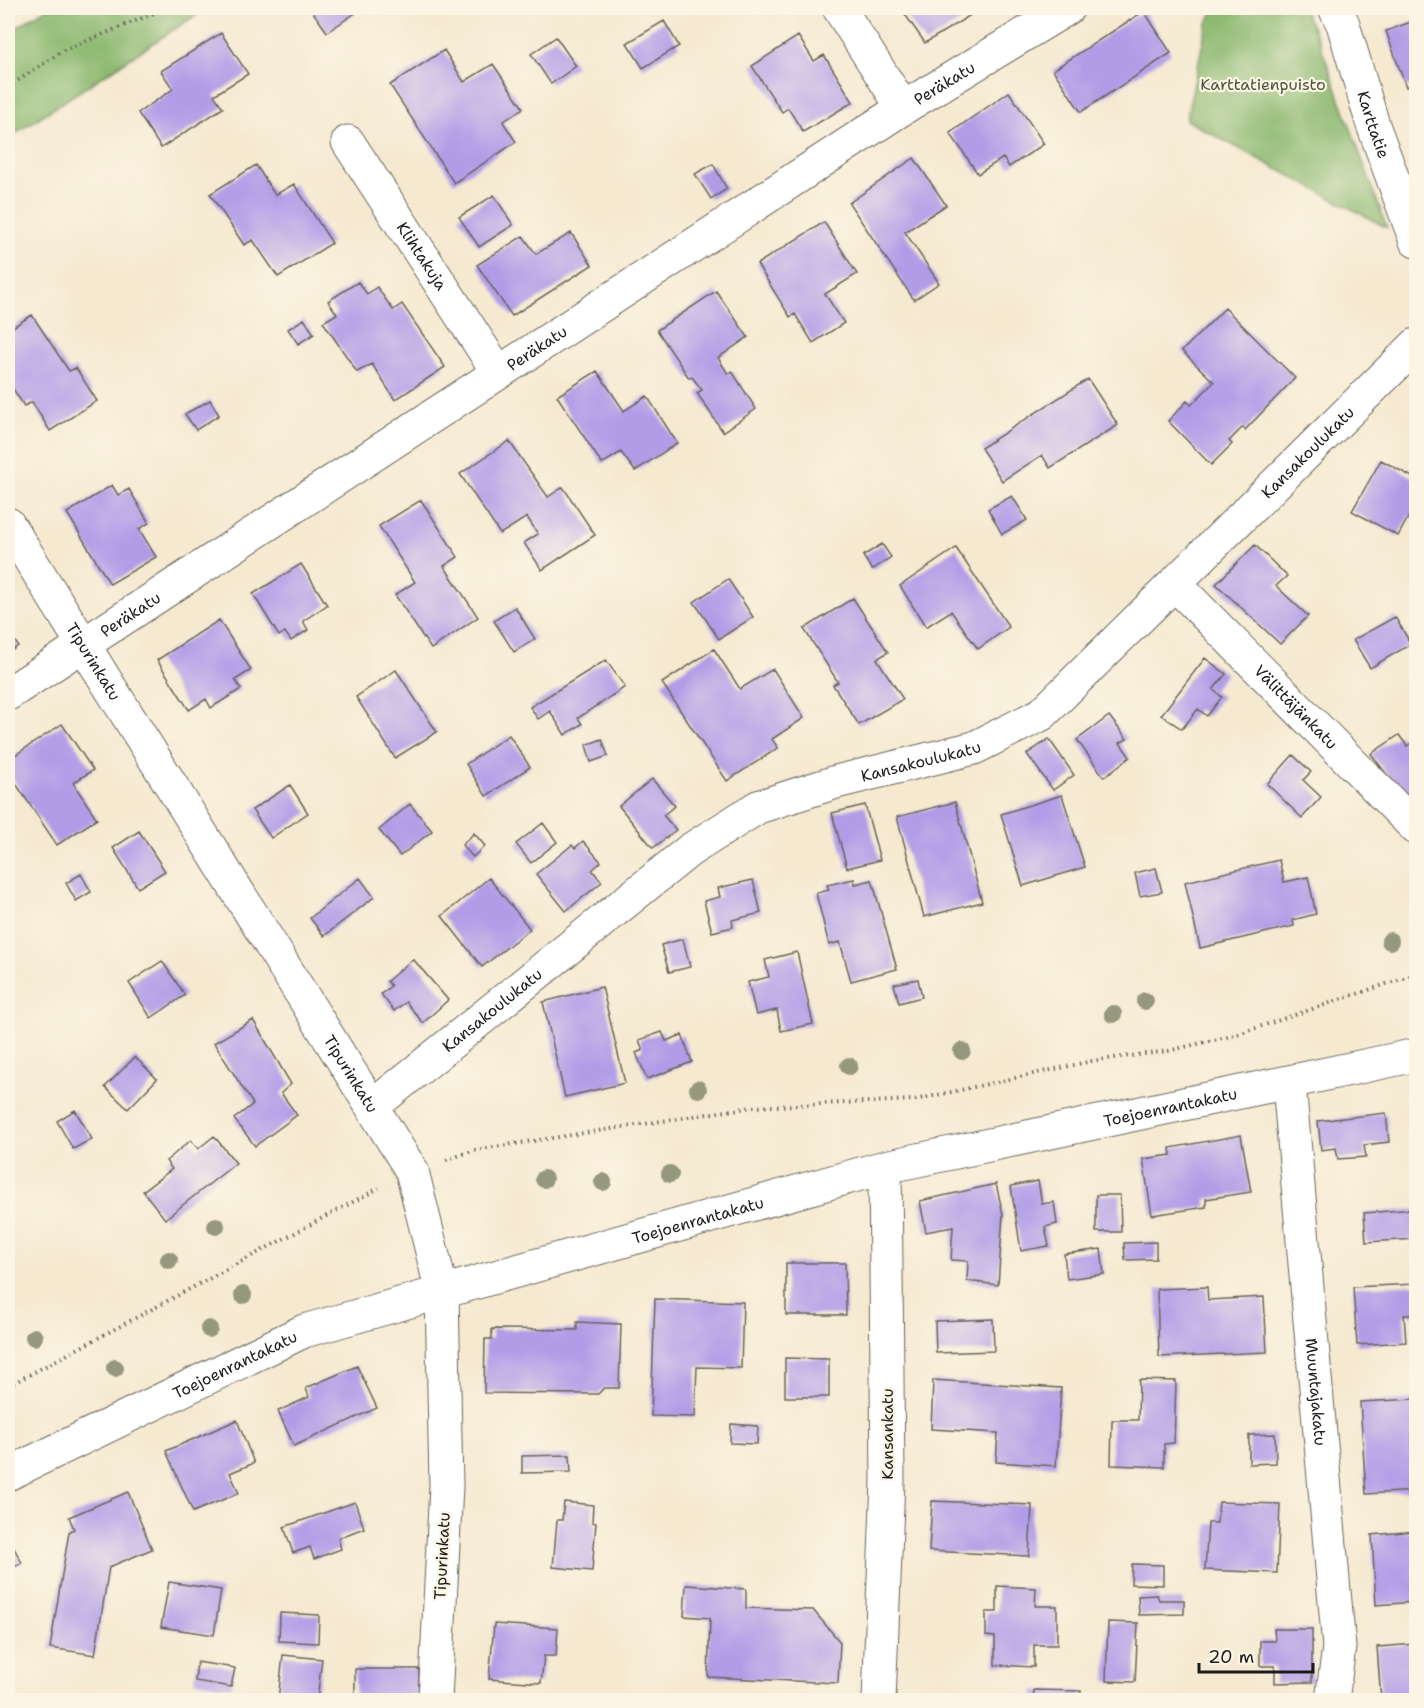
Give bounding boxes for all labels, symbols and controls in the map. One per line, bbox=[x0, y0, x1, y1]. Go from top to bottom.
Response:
street label: Peräkatu bbox=[910, 56, 979, 110]
park label: Karttatienpuisto bbox=[1200, 74, 1326, 95]
street label: Karttatie bbox=[1353, 88, 1395, 161]
street label: Klihtakuja bbox=[392, 218, 452, 294]
street label: Peräkatu bbox=[502, 320, 571, 375]
street label: Kansakoulukatu bbox=[1256, 401, 1359, 503]
street label: Peräkatu bbox=[96, 587, 164, 641]
street label: Tipurinkatu bbox=[62, 619, 126, 704]
street label: Välittäjänkatu bbox=[1250, 660, 1343, 753]
street label: Kansakoulukatu bbox=[859, 736, 984, 786]
street label: Kansakoulukatu bbox=[438, 963, 546, 1057]
street label: Tipurinkatu bbox=[319, 1031, 383, 1116]
street label: Toejoenrantakatu bbox=[1102, 1083, 1239, 1131]
street label: Toejoenrantakatu bbox=[630, 1191, 766, 1248]
street label: Toejoenrantakatu bbox=[169, 1325, 301, 1403]
street label: Muuntajakatu bbox=[1301, 1337, 1332, 1447]
street label: Kansankatu bbox=[877, 1388, 898, 1480]
street label: Tipurinkatu bbox=[429, 1512, 455, 1600]
scale bar bbox=[1199, 1636, 1313, 1674]
text: 20 m bbox=[1208, 1645, 1254, 1669]

